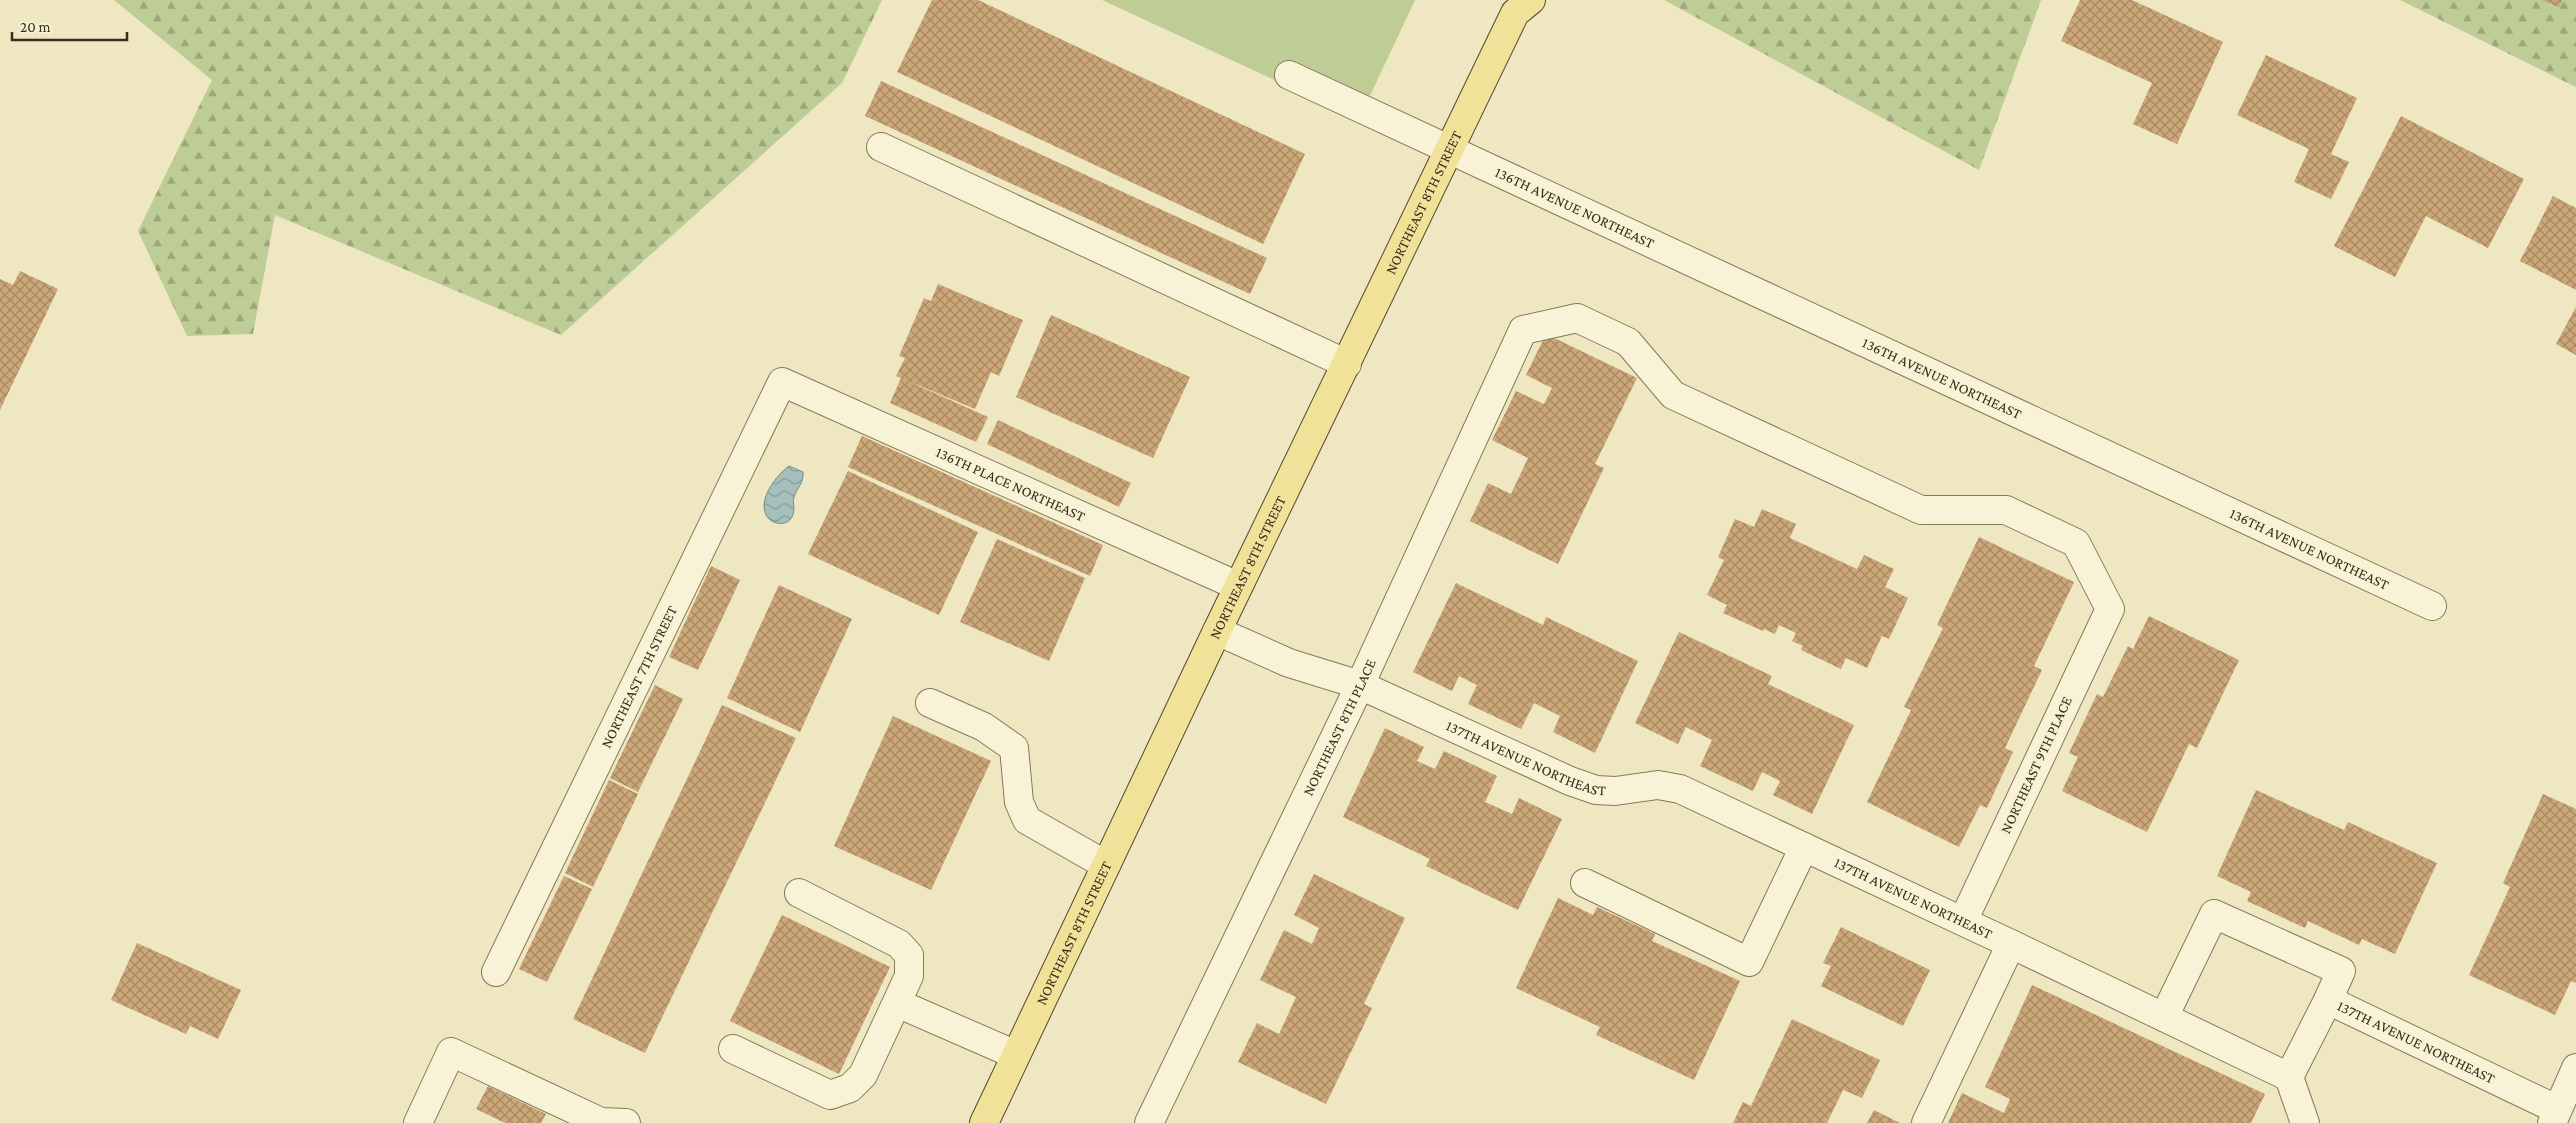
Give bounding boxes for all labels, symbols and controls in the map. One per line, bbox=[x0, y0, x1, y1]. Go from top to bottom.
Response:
scale bar bbox=[12, 10, 128, 42]
text: 20 m bbox=[20, 19, 51, 35]
street label: NORTHEAST 8TH STREET bbox=[1382, 128, 1465, 277]
street label: 136TH AVENUE NORTHEAST bbox=[1493, 164, 1657, 252]
street label: 136TH AVENUE NORTHEAST bbox=[1860, 335, 2024, 422]
street label: 136TH PLACE NORTHEAST bbox=[934, 444, 1087, 524]
street label: NORTHEAST 8TH STREET bbox=[1206, 493, 1289, 642]
street label: 136TH AVENUE NORTHEAST bbox=[2227, 505, 2391, 593]
street label: NORTHEAST 7TH STREET bbox=[598, 603, 680, 751]
street label: NORTHEAST 8TH PLACE bbox=[1300, 656, 1379, 798]
street label: NORTHEAST 9TH PLACE bbox=[1997, 694, 2075, 836]
street label: 137TH AVENUE NORTHEAST bbox=[1443, 717, 1606, 799]
street label: 137TH AVENUE NORTHEAST bbox=[1832, 854, 1995, 942]
street label: NORTHEAST 8TH STREET bbox=[1033, 859, 1115, 1008]
street label: 137TH AVENUE NORTHEAST bbox=[2335, 998, 2498, 1087]

